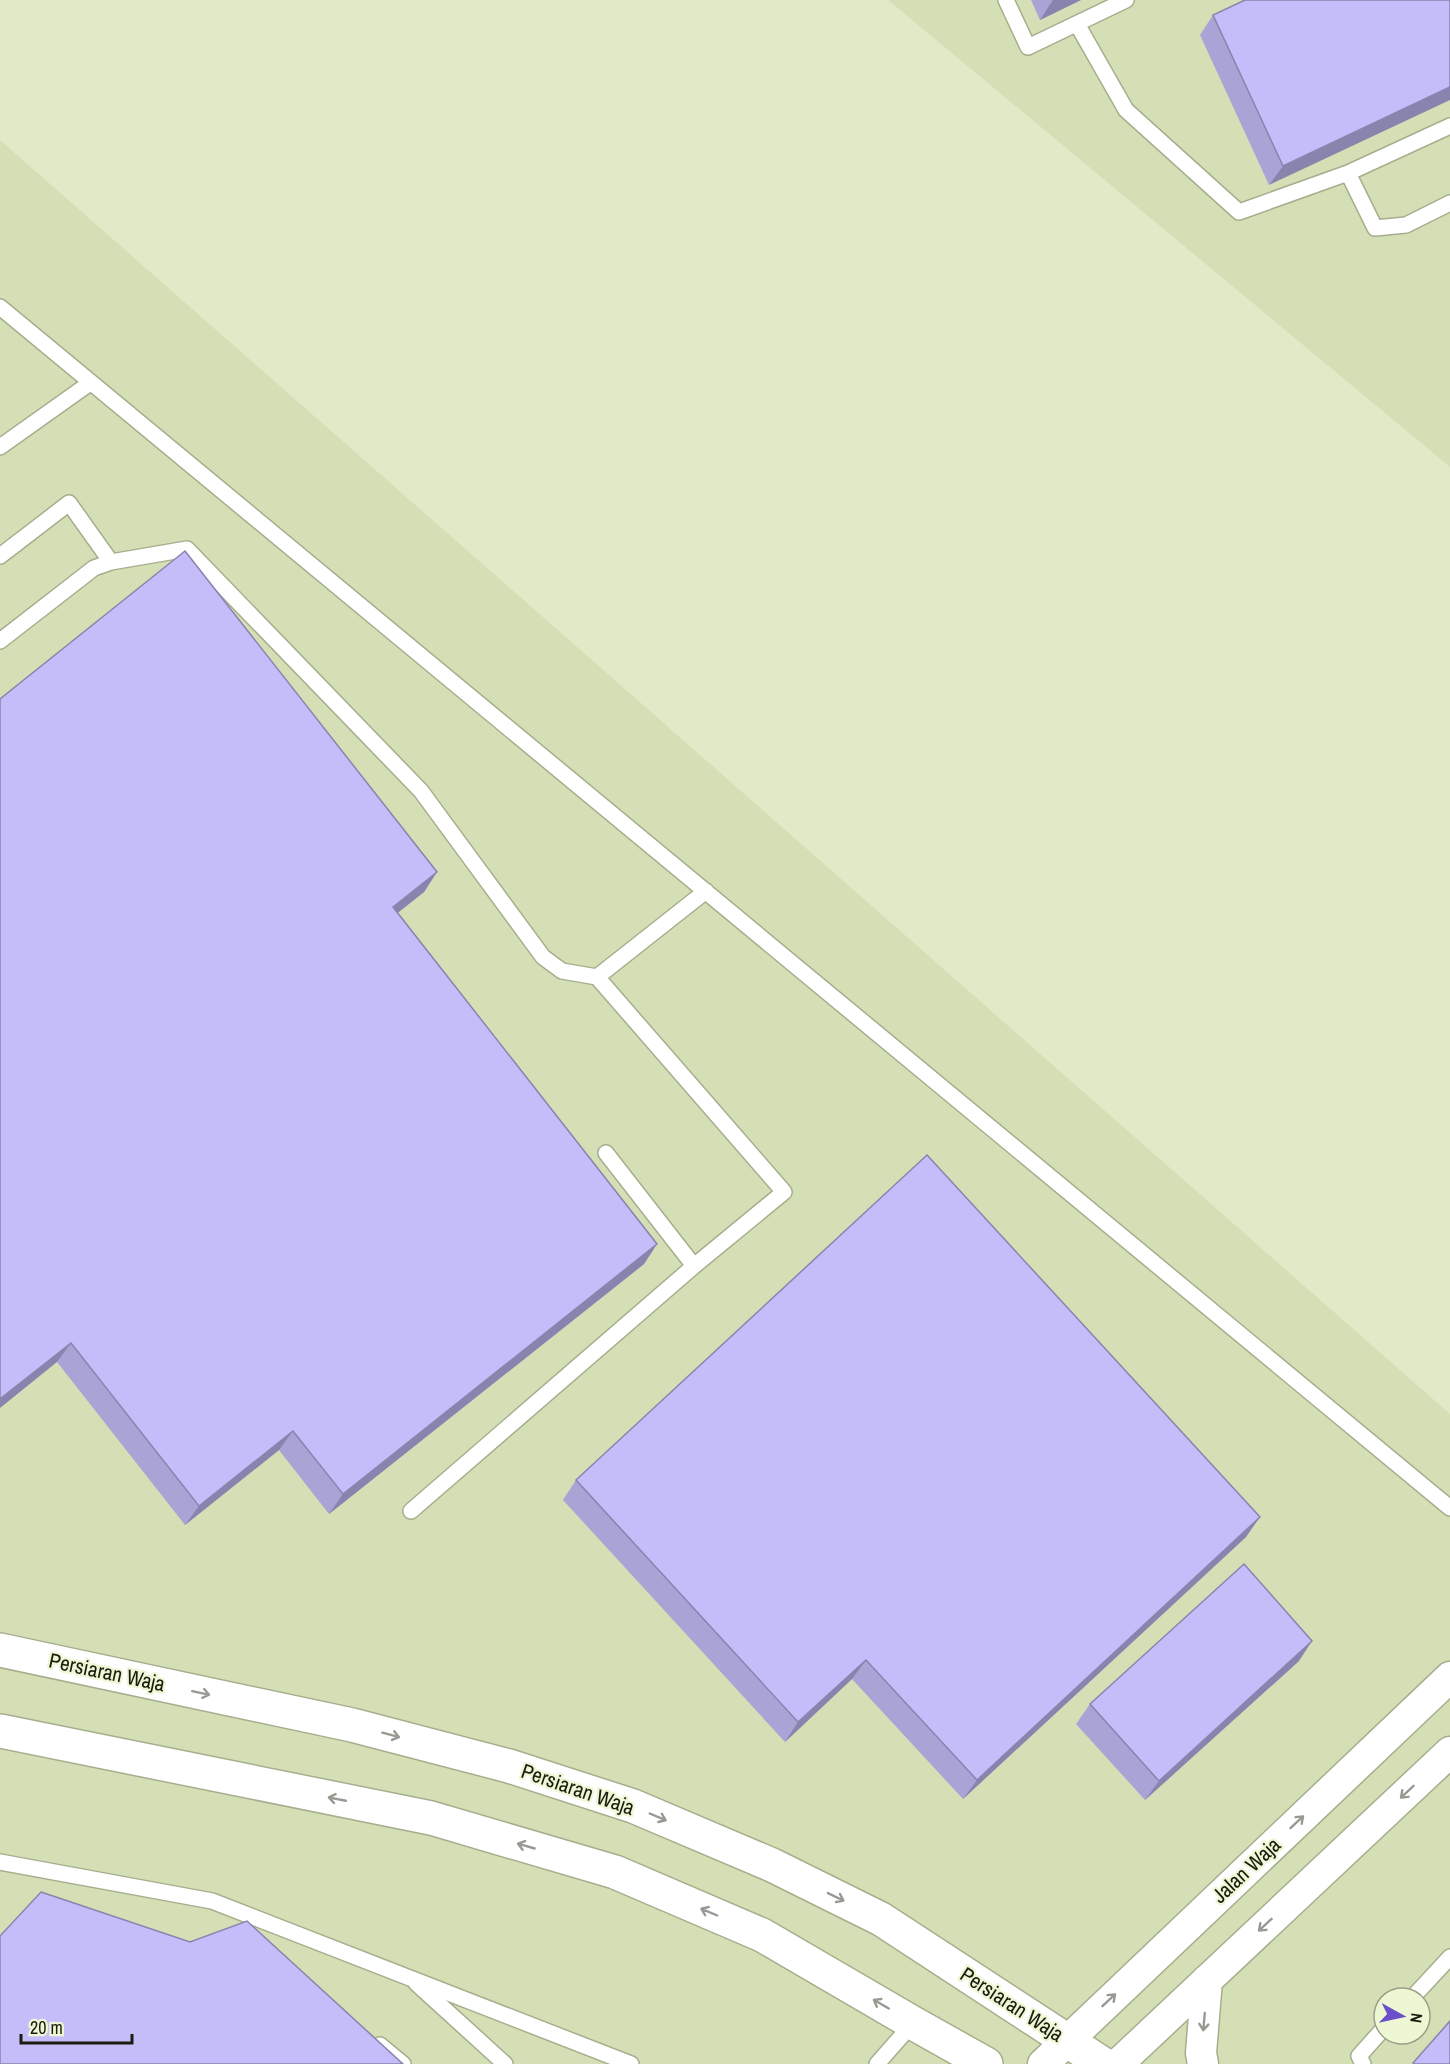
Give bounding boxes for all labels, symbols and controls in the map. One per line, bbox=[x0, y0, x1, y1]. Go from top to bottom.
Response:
street label: Persiaran Waja bbox=[46, 1646, 168, 1699]
one-way arrow bbox=[191, 1687, 210, 1699]
one-way arrow bbox=[381, 1730, 400, 1741]
street label: Persiaran Waja bbox=[517, 1756, 639, 1822]
one-way arrow bbox=[1400, 1785, 1415, 1799]
one-way arrow bbox=[328, 1793, 347, 1804]
one-way arrow bbox=[648, 1812, 666, 1823]
one-way arrow bbox=[1289, 1815, 1304, 1830]
street label: Jalan Waja bbox=[1205, 1830, 1287, 1909]
one-way arrow bbox=[517, 1840, 536, 1851]
one-way arrow bbox=[826, 1891, 844, 1903]
one-way arrow bbox=[700, 1906, 719, 1917]
one-way arrow bbox=[1258, 1918, 1273, 1933]
street label: Persiaran Waja bbox=[955, 1960, 1070, 2049]
north arrow bbox=[1372, 1986, 1432, 2046]
one-way arrow bbox=[1102, 1992, 1117, 2007]
one-way arrow bbox=[872, 1998, 889, 2010]
scale bar bbox=[21, 2007, 132, 2045]
one-way arrow bbox=[1198, 2012, 1209, 2031]
text: N bbox=[1405, 2012, 1428, 2024]
text: 20 m bbox=[30, 2015, 63, 2040]

